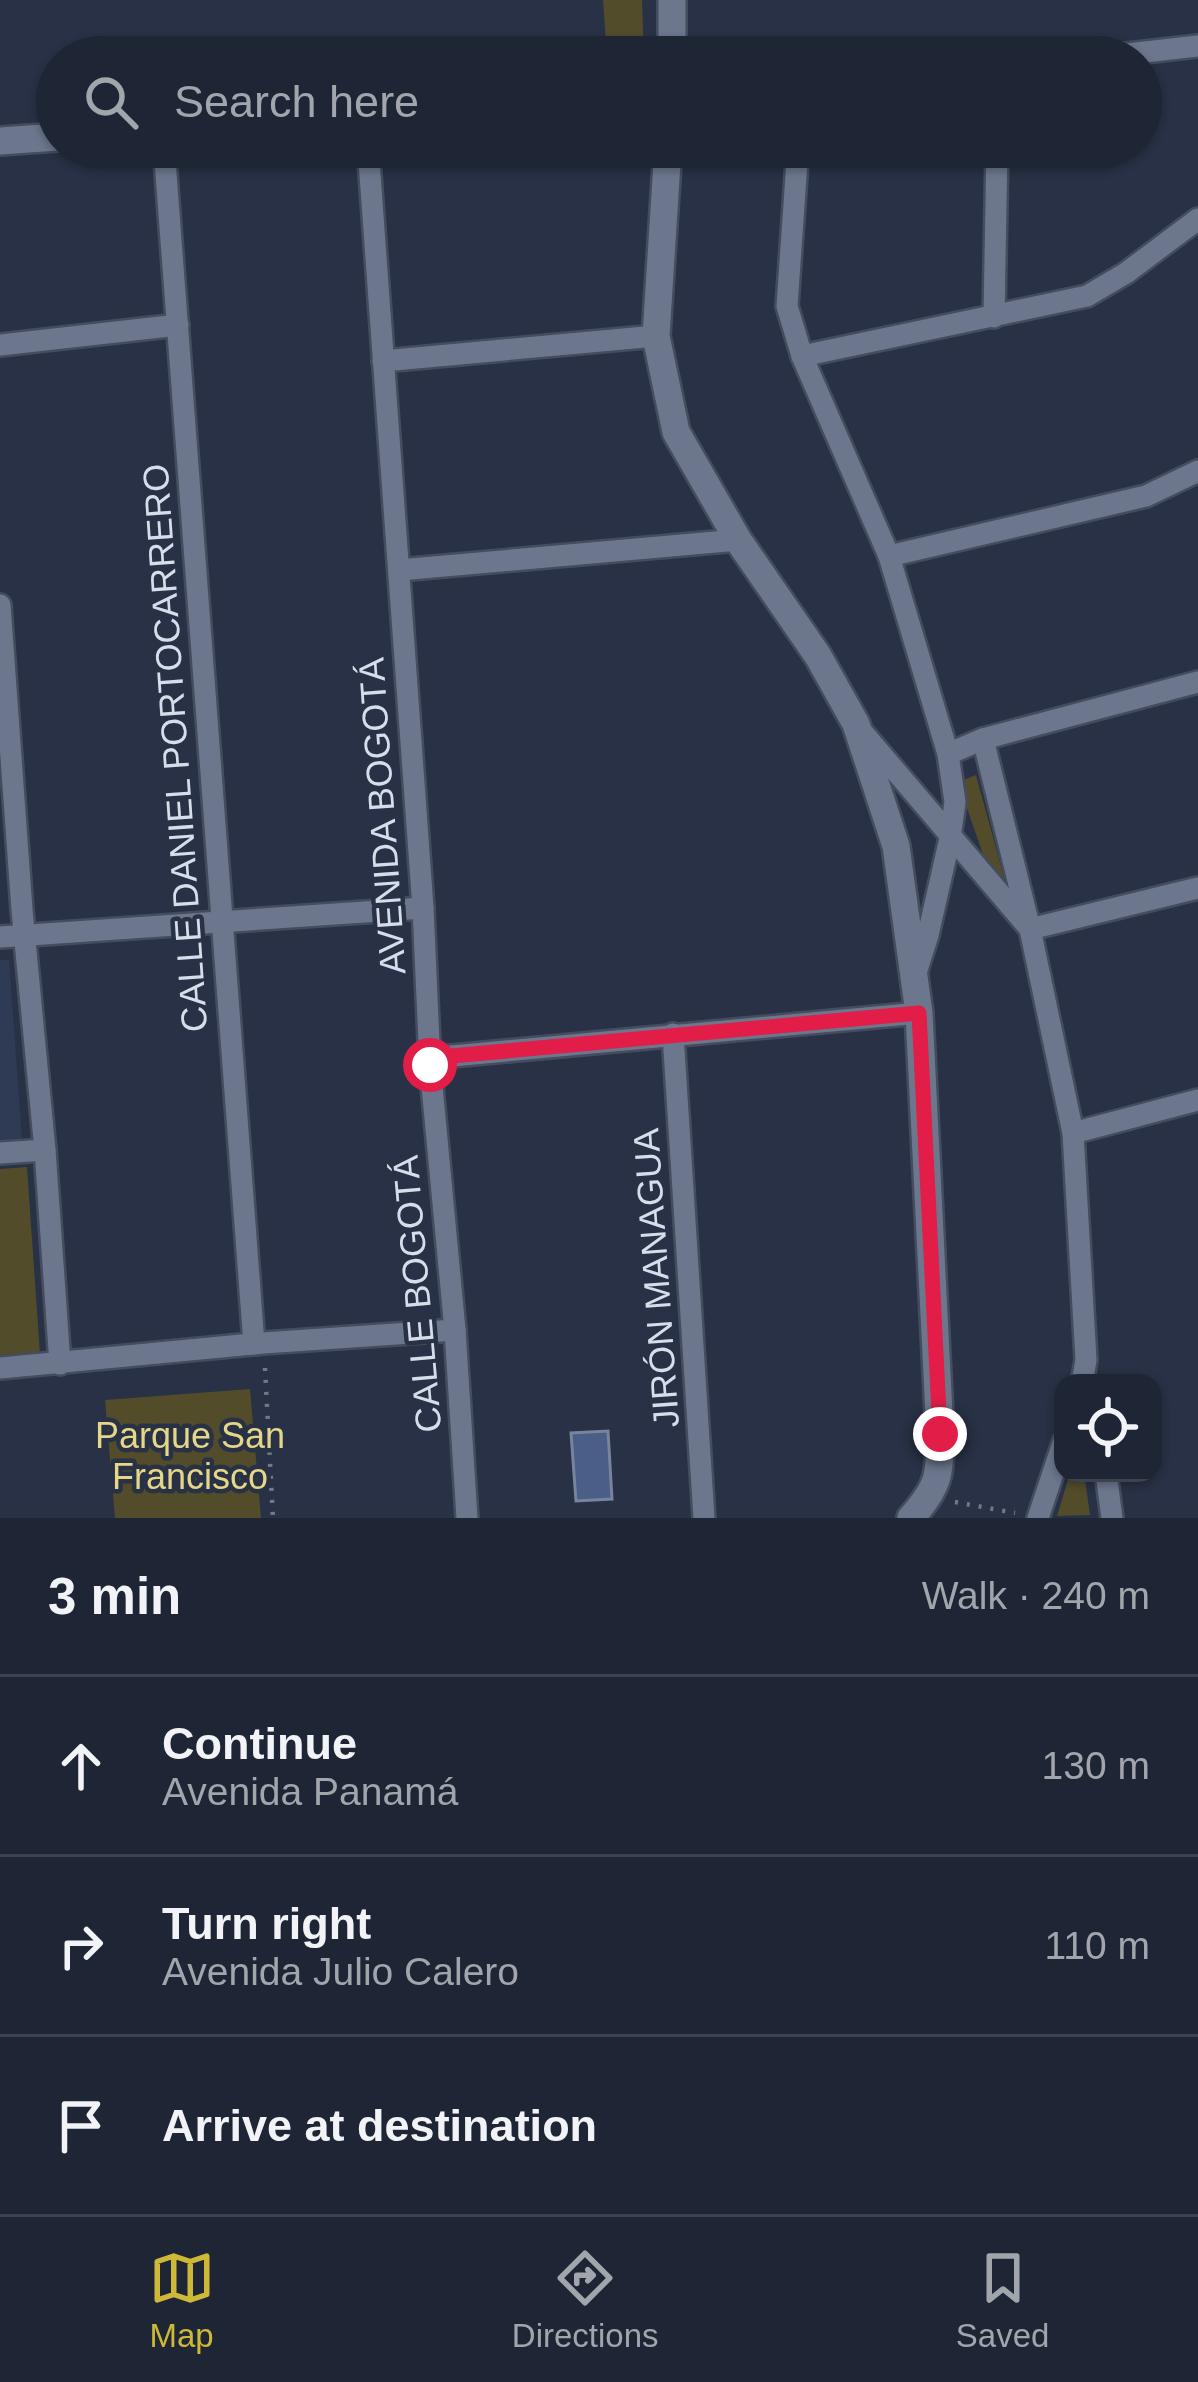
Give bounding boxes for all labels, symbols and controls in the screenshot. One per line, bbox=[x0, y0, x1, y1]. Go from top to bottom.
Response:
search box bbox=[36, 36, 1162, 168]
icon: search bbox=[78, 69, 144, 135]
text: Search here bbox=[174, 76, 419, 127]
street label: CALLE DANIEL PORTOCARRERO bbox=[135, 463, 215, 1033]
street label: AVENIDA BOGOTÁ bbox=[350, 656, 414, 976]
route start bbox=[403, 1038, 457, 1092]
street label: JIRÓN MANAGUA bbox=[625, 1127, 687, 1429]
street label: CALLE BOGOTÁ bbox=[384, 1154, 450, 1434]
map controls bbox=[1054, 1374, 1162, 1482]
button: locate bbox=[1054, 1374, 1162, 1482]
route end bbox=[913, 1407, 967, 1461]
park label: Parque San Francisco bbox=[95, 1415, 285, 1497]
text: 3 min bbox=[48, 1568, 181, 1625]
text: Walk · 240 m bbox=[922, 1574, 1150, 1617]
text: Continue bbox=[162, 1718, 357, 1769]
icon: ahead bbox=[48, 1733, 114, 1799]
text: 130 m bbox=[1042, 1744, 1150, 1787]
text: Avenida Panamá bbox=[162, 1770, 458, 1813]
text: Turn right bbox=[162, 1898, 371, 1949]
icon: right bbox=[48, 1913, 114, 1979]
text: 110 m bbox=[1045, 1924, 1150, 1967]
text: Avenida Julio Calero bbox=[162, 1950, 519, 1993]
icon: arrive bbox=[48, 2093, 114, 2159]
text: Arrive at destination bbox=[162, 2100, 597, 2151]
tab: Map bbox=[149, 2245, 215, 2355]
tab: Directions bbox=[512, 2245, 659, 2355]
tab: Saved bbox=[956, 2245, 1049, 2355]

